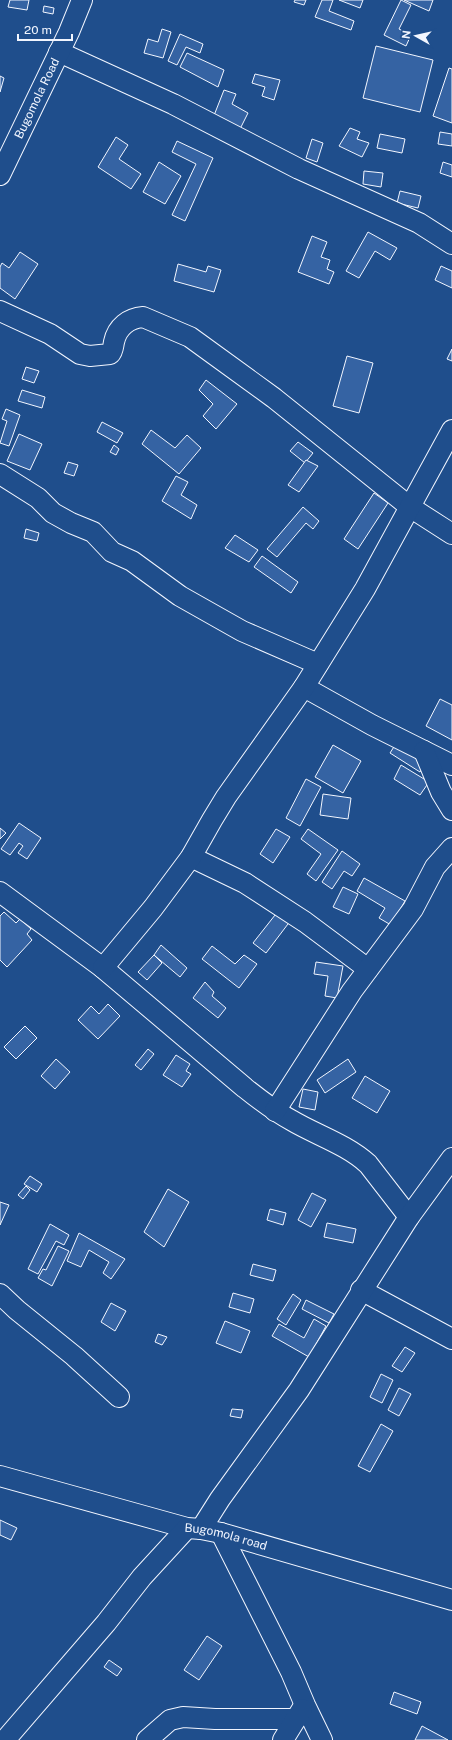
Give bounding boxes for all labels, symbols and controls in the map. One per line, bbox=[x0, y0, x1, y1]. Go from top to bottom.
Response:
scale bar bbox=[18, 16, 72, 42]
north arrow bbox=[396, 16, 436, 56]
text: 20 m bbox=[24, 23, 52, 37]
text: N bbox=[400, 30, 413, 40]
street label: Bugomola Road bbox=[12, 56, 62, 141]
street label: Bugomola road bbox=[184, 1521, 269, 1553]

